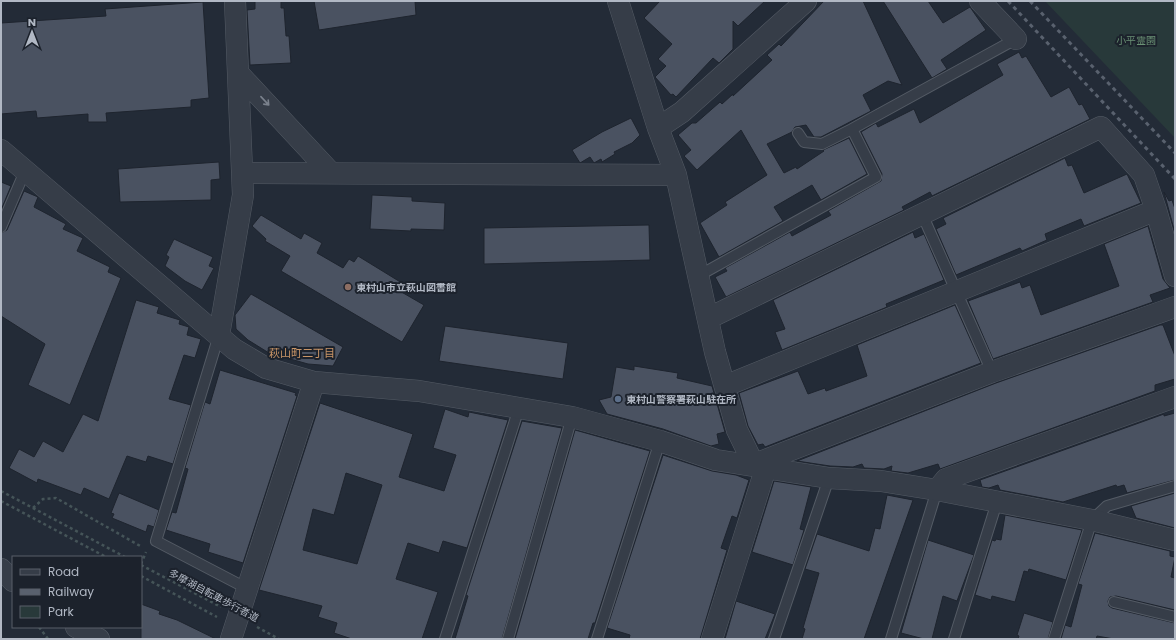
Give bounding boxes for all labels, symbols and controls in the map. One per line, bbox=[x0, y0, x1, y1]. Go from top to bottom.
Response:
north arrow bbox=[12, 12, 52, 52]
text: N bbox=[28, 14, 36, 30]
park label: 小平霊園 bbox=[1116, 33, 1156, 48]
one-way arrow bbox=[260, 96, 269, 107]
place label: 東村山市立萩山図書館 bbox=[356, 280, 456, 295]
marker: 東村山市立萩山図書館 bbox=[343, 282, 353, 292]
district label: 萩山町二丁目 bbox=[269, 345, 335, 361]
place label: 東村山警察署萩山駐在所 bbox=[626, 392, 736, 407]
marker: 東村山警察署萩山駐在所 bbox=[613, 394, 623, 404]
legend bbox=[12, 556, 142, 628]
text: Road bbox=[48, 563, 79, 580]
street label: 多摩湖自転車歩行者道 bbox=[166, 565, 261, 626]
text: Railway bbox=[48, 583, 94, 600]
text: Park bbox=[48, 603, 75, 620]

